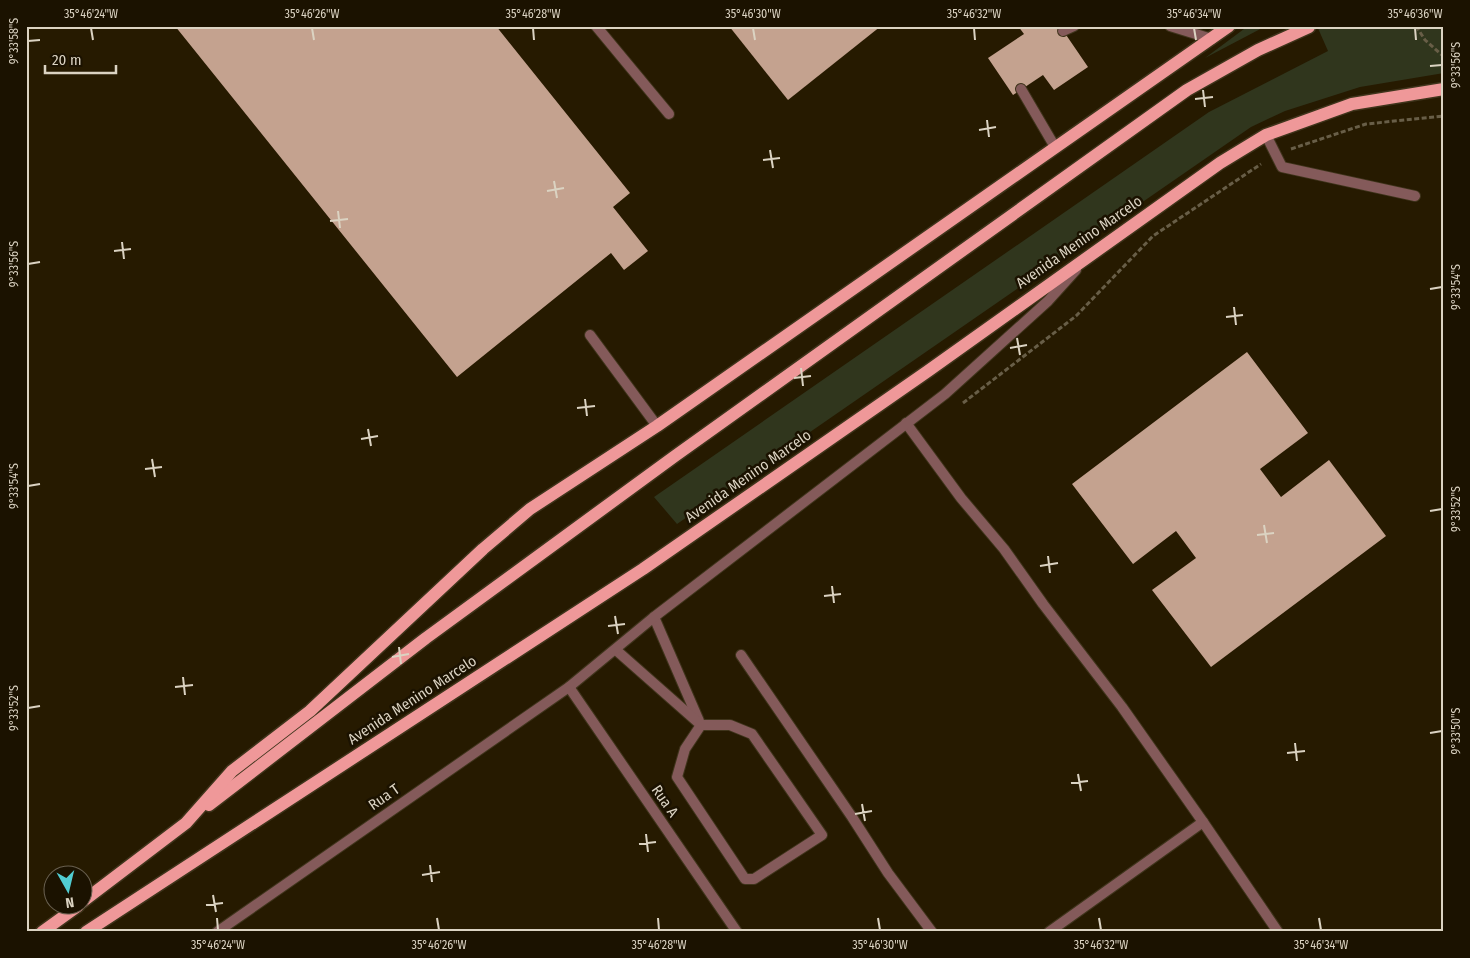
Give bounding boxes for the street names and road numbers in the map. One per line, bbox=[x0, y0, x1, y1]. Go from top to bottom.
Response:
street label: Avenida Menino Marcelo bbox=[1013, 192, 1146, 292]
street label: Avenida Menino Marcelo bbox=[682, 426, 815, 526]
street label: Avenida Menino Marcelo bbox=[344, 652, 480, 748]
street label: Rua T bbox=[365, 780, 403, 814]
street label: Rua A bbox=[648, 782, 682, 820]

